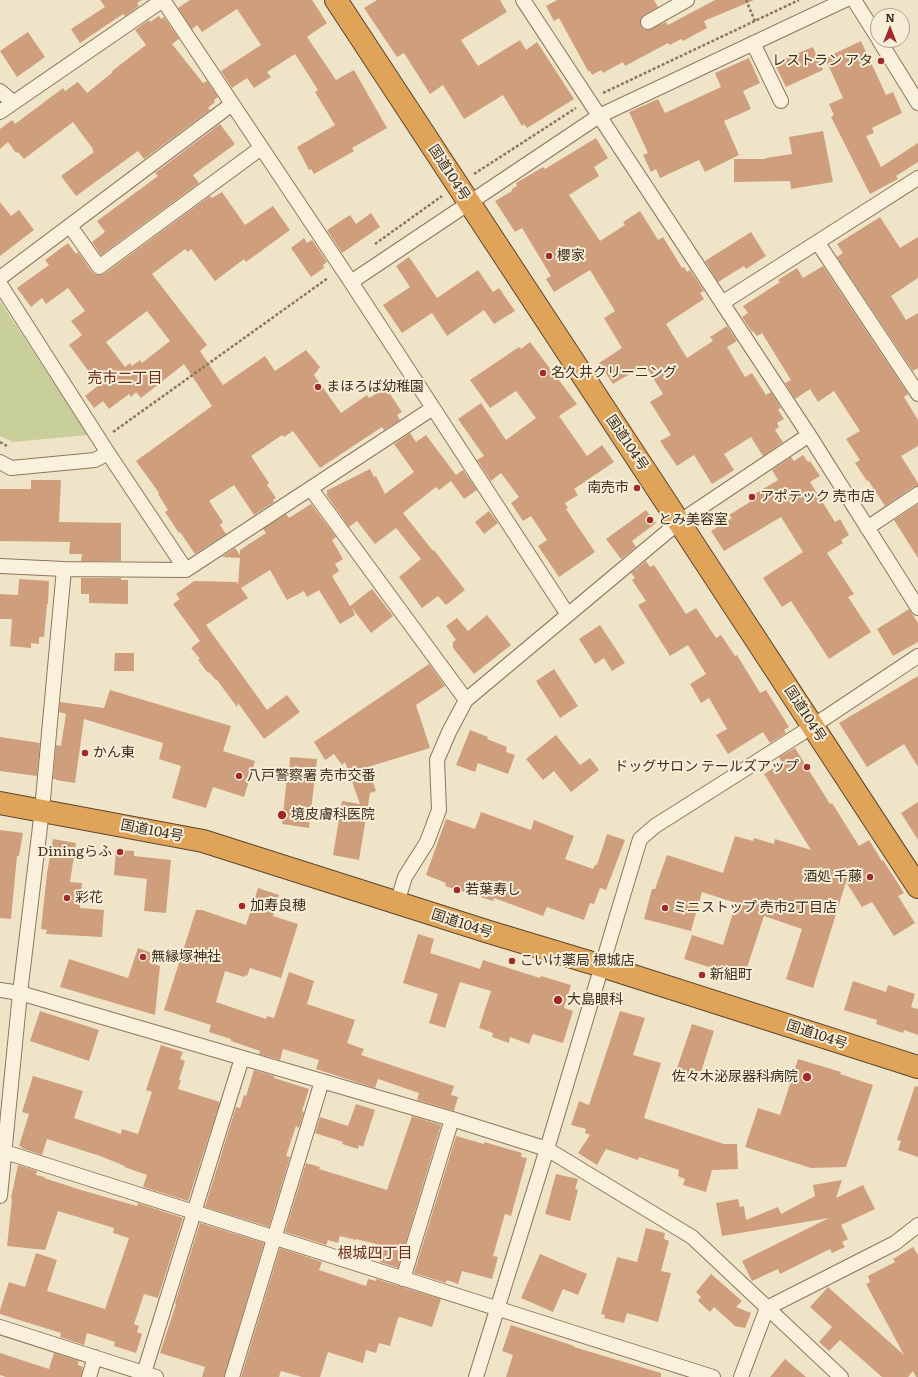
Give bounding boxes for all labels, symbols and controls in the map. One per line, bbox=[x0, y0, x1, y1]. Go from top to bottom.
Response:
north arrow bbox=[870, 8, 910, 48]
text: N bbox=[885, 9, 895, 25]
place label: レストラン アタ bbox=[772, 53, 873, 69]
marker: レストラン アタ bbox=[876, 56, 886, 66]
street label: 国道104号 bbox=[425, 142, 473, 204]
place label: 櫻家 bbox=[557, 248, 585, 264]
marker: 櫻家 bbox=[544, 251, 554, 261]
place label: 名久井クリーニング bbox=[551, 365, 677, 381]
marker: 名久井クリーニング bbox=[538, 368, 548, 378]
district label: 売市二丁目 bbox=[88, 370, 162, 388]
place label: まほろば幼稚園 bbox=[326, 379, 424, 395]
marker: まほろば幼稚園 bbox=[313, 382, 323, 392]
street label: 国道104号 bbox=[602, 412, 652, 474]
place label: 南売市 bbox=[587, 480, 629, 496]
marker: 南売市 bbox=[632, 483, 642, 493]
place label: アポテック 売市店 bbox=[760, 489, 875, 505]
marker: アポテック 売市店 bbox=[747, 492, 757, 502]
place label: とみ美容室 bbox=[658, 512, 728, 528]
marker: とみ美容室 bbox=[645, 515, 655, 525]
street label: 国道104号 bbox=[781, 683, 829, 745]
place label: かん東 bbox=[93, 745, 135, 761]
marker: かん東 bbox=[80, 748, 90, 758]
place label: ドッグサロン テールズアップ bbox=[614, 759, 799, 775]
marker: ドッグサロン テールズアップ bbox=[802, 762, 812, 772]
place label: 八戸警察署 売市交番 bbox=[247, 768, 376, 784]
marker: 八戸警察署 売市交番 bbox=[234, 771, 244, 781]
place label: 境皮膚科医院 bbox=[291, 807, 375, 823]
marker: 境皮膚科医院 bbox=[276, 809, 288, 821]
street label: 国道104号 bbox=[119, 817, 185, 845]
place label: Diningらふ bbox=[38, 844, 112, 860]
marker: Diningらふ bbox=[115, 847, 125, 857]
place label: 酒処 千藤 bbox=[803, 869, 862, 885]
marker: 酒処 千藤 bbox=[865, 872, 875, 882]
place label: 若葉寿し bbox=[465, 882, 521, 898]
marker: 若葉寿し bbox=[452, 885, 462, 895]
place label: 彩花 bbox=[75, 890, 103, 906]
marker: 彩花 bbox=[62, 893, 72, 903]
place label: 加寿良穂 bbox=[250, 898, 306, 914]
place label: ミニストップ 売市2丁目店 bbox=[673, 900, 837, 916]
marker: 加寿良穂 bbox=[237, 901, 247, 911]
marker: ミニストップ 売市2丁目店 bbox=[660, 903, 670, 913]
street label: 国道104号 bbox=[429, 906, 495, 942]
place label: 無縁塚神社 bbox=[151, 949, 221, 965]
marker: 無縁塚神社 bbox=[138, 952, 148, 962]
place label: こいけ薬局 根城店 bbox=[520, 953, 635, 969]
marker: こいけ薬局 根城店 bbox=[507, 956, 517, 966]
place label: 新組町 bbox=[710, 967, 752, 983]
marker: 新組町 bbox=[697, 970, 707, 980]
place label: 大島眼科 bbox=[567, 992, 623, 1008]
marker: 大島眼科 bbox=[552, 994, 564, 1006]
street label: 国道104号 bbox=[784, 1017, 850, 1053]
place label: 佐々木泌尿器科病院 bbox=[672, 1069, 798, 1085]
marker: 佐々木泌尿器科病院 bbox=[801, 1071, 813, 1083]
district label: 根城四丁目 bbox=[338, 1245, 412, 1263]

